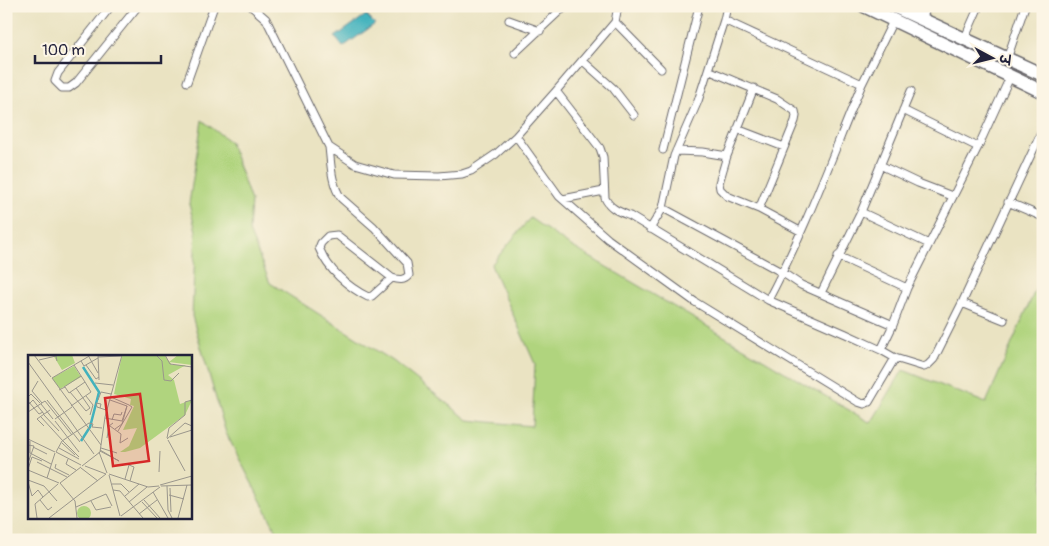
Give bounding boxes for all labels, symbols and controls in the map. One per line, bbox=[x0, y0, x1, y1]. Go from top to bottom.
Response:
scale bar bbox=[35, 32, 161, 64]
north arrow bbox=[966, 32, 1016, 82]
text: 100 m bbox=[42, 41, 85, 60]
text: उ bbox=[995, 52, 1014, 67]
inset map bbox=[28, 355, 191, 518]

